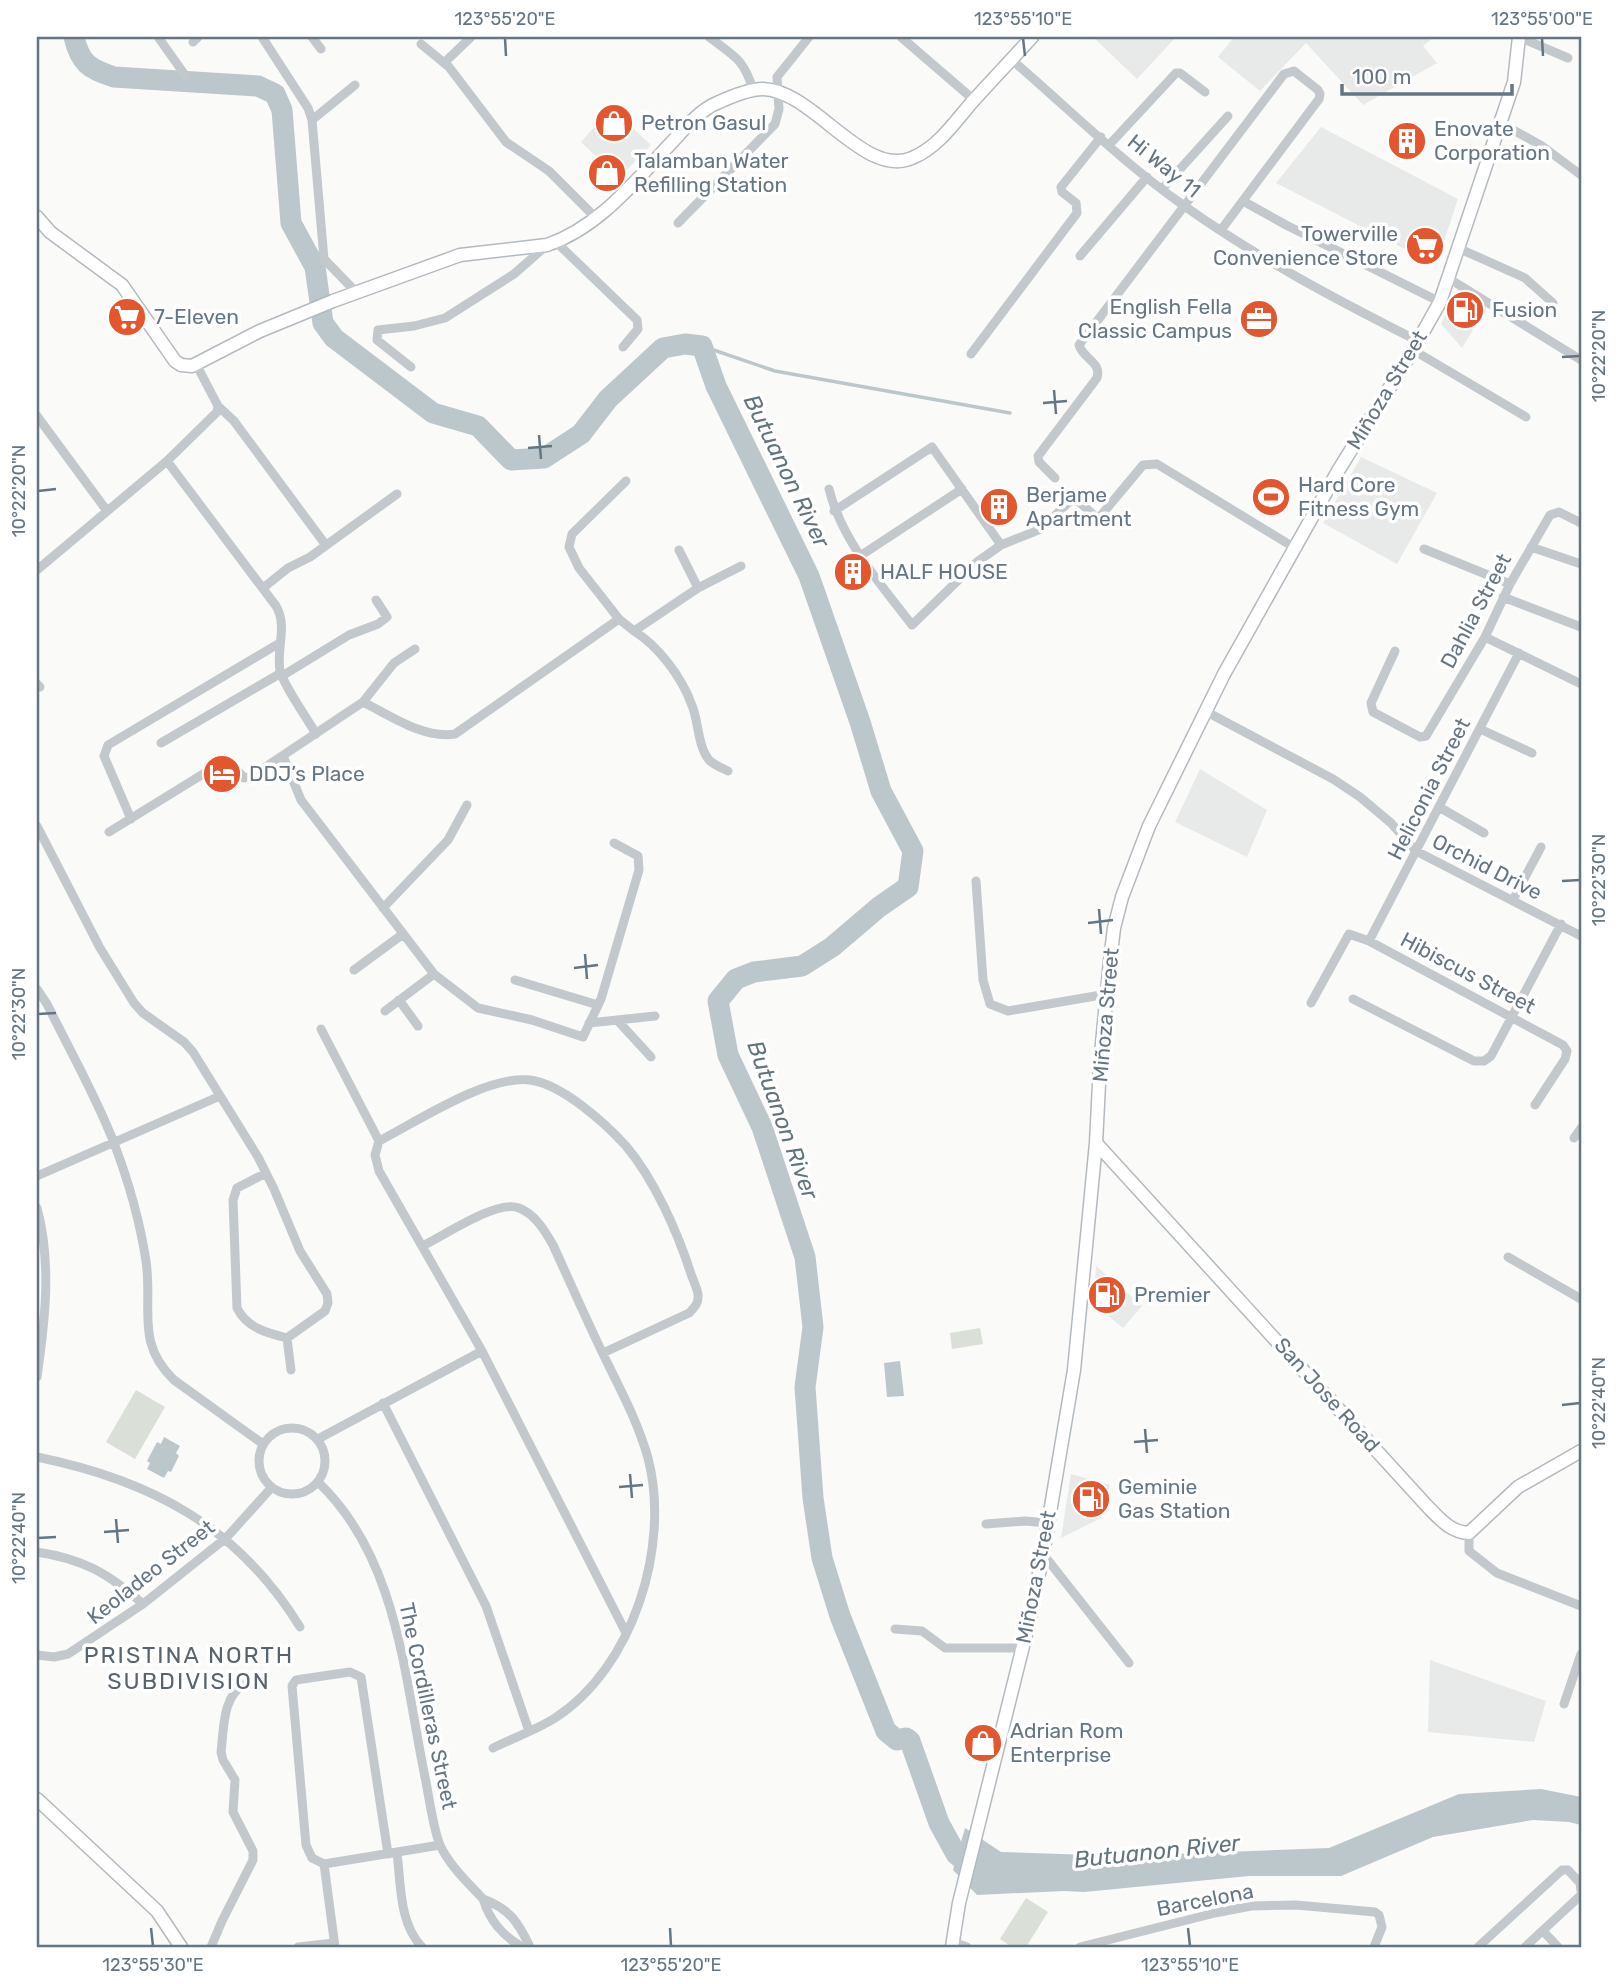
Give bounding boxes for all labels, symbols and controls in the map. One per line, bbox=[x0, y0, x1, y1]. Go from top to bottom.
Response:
text: 123°55'20"E bbox=[454, 8, 556, 30]
text: 123°55'10"E bbox=[974, 8, 1072, 30]
text: 123°55'00"E bbox=[1491, 8, 1593, 30]
scale bar bbox=[1342, 52, 1511, 96]
text: 100 m bbox=[1352, 64, 1411, 89]
shop icon: Petron Gasul bbox=[593, 102, 635, 144]
place label: Petron Gasul bbox=[641, 110, 766, 135]
place label: Enovate Corporation bbox=[1434, 116, 1550, 165]
building icon: Enovate Corporation bbox=[1386, 120, 1428, 162]
street label: Hi Way 11 bbox=[1123, 129, 1206, 203]
place label: Talamban Water Refilling Station bbox=[634, 148, 789, 197]
shop icon: Talamban Water Refilling Station bbox=[586, 152, 628, 194]
place label: Towerville Convenience Store bbox=[1213, 221, 1398, 270]
supermarket icon: Towerville Convenience Store bbox=[1404, 225, 1446, 267]
fuel station icon: Fusion bbox=[1444, 289, 1486, 331]
place label: English Fella Classic Campus bbox=[1078, 294, 1232, 343]
supermarket icon: 7-Eleven bbox=[106, 296, 148, 338]
place label: Fusion bbox=[1492, 297, 1557, 322]
office icon: English Fella Classic Campus bbox=[1238, 298, 1280, 340]
place label: 7-Eleven bbox=[154, 304, 239, 329]
text: 10°22'20"N bbox=[1588, 310, 1610, 402]
street label: Miñoza Street bbox=[1341, 326, 1432, 454]
water label: Butuanon River bbox=[738, 390, 837, 553]
text: 10°22'20"N bbox=[8, 445, 30, 537]
place label: Hard Core Fitness Gym bbox=[1298, 472, 1419, 521]
sports icon: Hard Core Fitness Gym bbox=[1250, 476, 1292, 518]
place label: Berjame Apartment bbox=[1026, 482, 1132, 531]
building icon: Berjame Apartment bbox=[978, 486, 1020, 528]
street label: Dahlia Street bbox=[1435, 549, 1516, 672]
building icon: HALF HOUSE bbox=[832, 551, 874, 593]
place label: HALF HOUSE bbox=[880, 559, 1008, 584]
street label: Heliconia Street bbox=[1382, 714, 1475, 864]
hotel icon: DDJ’s Place bbox=[201, 753, 243, 795]
place label: DDJ’s Place bbox=[249, 761, 365, 786]
street label: Orchid Drive bbox=[1428, 828, 1546, 905]
text: 10°22'30"N bbox=[1588, 834, 1610, 926]
street label: Hibiscus Street bbox=[1397, 927, 1540, 1019]
street label: Miñoza Street bbox=[1087, 947, 1124, 1083]
text: 10°22'30"N bbox=[8, 968, 30, 1060]
water label: Butuanon River bbox=[741, 1037, 825, 1204]
fuel station icon: Premier bbox=[1086, 1274, 1128, 1316]
place label: Premier bbox=[1134, 1282, 1211, 1307]
street label: San Jose Road bbox=[1269, 1332, 1385, 1457]
text: 10°22'40"N bbox=[1588, 1357, 1610, 1449]
place label: Geminie Gas Station bbox=[1118, 1474, 1231, 1523]
fuel station icon: Geminie Gas Station bbox=[1070, 1478, 1112, 1520]
text: 10°22'40"N bbox=[8, 1492, 30, 1584]
street label: Miñoza Street bbox=[1010, 1508, 1061, 1645]
street label: Keoladeo Street bbox=[82, 1514, 219, 1629]
street label: The Cordilleras Street bbox=[394, 1600, 463, 1812]
district label: PRISTINA NORTH SUBDIVISION bbox=[84, 1641, 294, 1695]
place label: Adrian Rom Enterprise bbox=[1010, 1718, 1123, 1767]
shop icon: Adrian Rom Enterprise bbox=[962, 1722, 1004, 1764]
water label: Butuanon River bbox=[1073, 1828, 1243, 1874]
street label: Barcelona bbox=[1154, 1878, 1256, 1921]
text: 123°55'30"E bbox=[102, 1954, 204, 1976]
text: 123°55'20"E bbox=[620, 1954, 722, 1976]
text: 123°55'10"E bbox=[1141, 1954, 1239, 1976]

